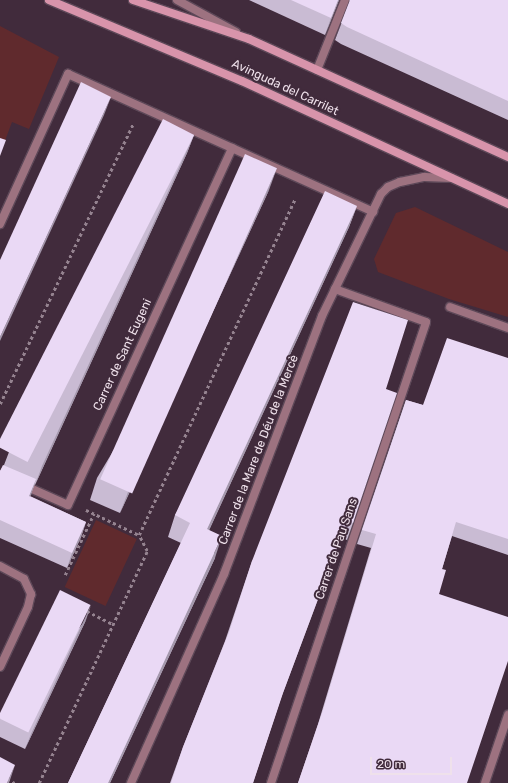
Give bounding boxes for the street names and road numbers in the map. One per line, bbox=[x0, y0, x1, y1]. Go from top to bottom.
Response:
street label: Avinguda del Carrilet bbox=[229, 57, 341, 119]
street label: Carrer de Sant Eugeni bbox=[91, 297, 155, 413]
street label: Carrer de la Mare de Déu de la Mercè bbox=[216, 353, 302, 547]
street label: Carrer de Pau Sans bbox=[313, 496, 361, 602]

